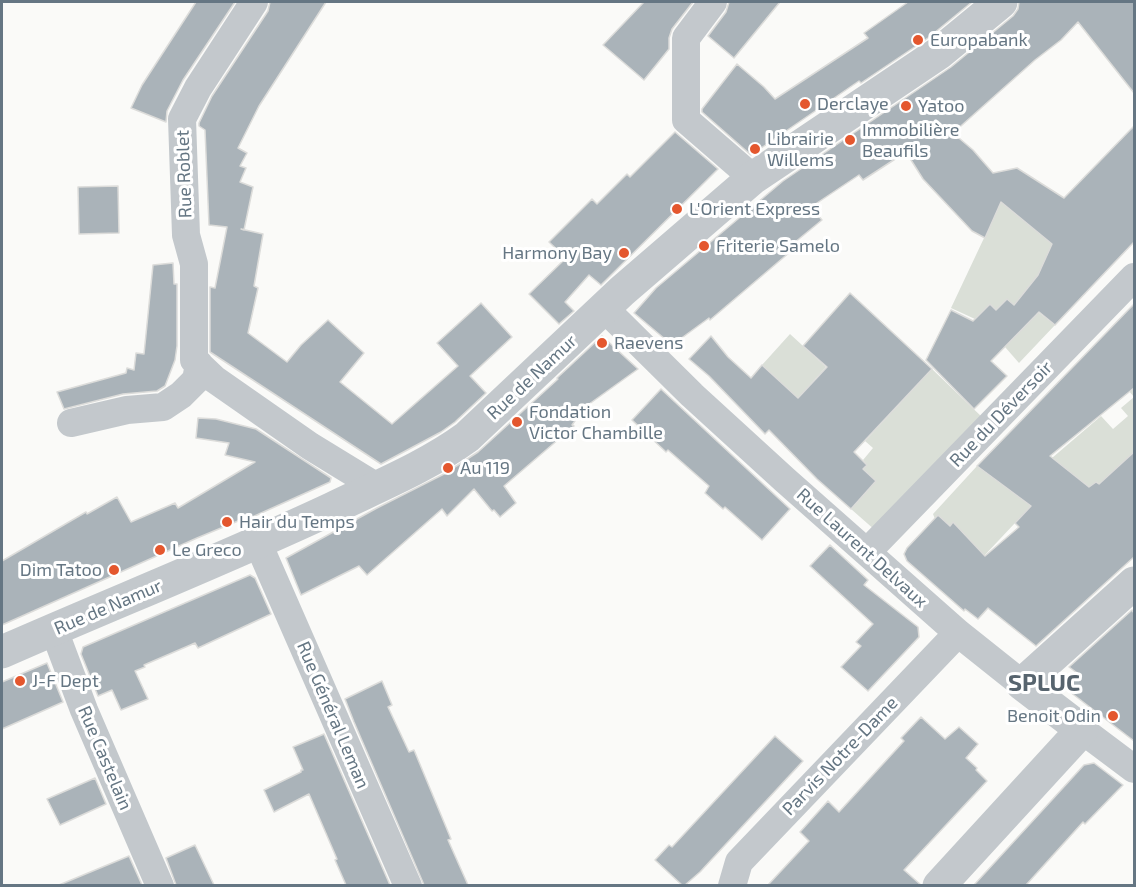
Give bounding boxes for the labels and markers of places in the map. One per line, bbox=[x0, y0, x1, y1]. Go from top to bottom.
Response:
place label: Europabank bbox=[930, 29, 1028, 51]
marker: Europabank bbox=[911, 33, 925, 47]
place label: Derclaye bbox=[817, 93, 889, 115]
place label: Yatoo bbox=[918, 95, 964, 117]
marker: Derclaye bbox=[798, 97, 812, 111]
marker: Yatoo bbox=[899, 99, 913, 113]
place label: Immobilière Beaufils bbox=[862, 119, 959, 162]
place label: Librairie Willems bbox=[767, 128, 834, 170]
marker: Immobilière Beaufils bbox=[843, 133, 857, 147]
marker: Librairie Willems bbox=[748, 142, 762, 156]
place label: L'Orient Express bbox=[689, 198, 820, 220]
marker: L'Orient Express bbox=[670, 202, 684, 216]
place label: Friterie Samelo bbox=[716, 235, 840, 257]
marker: Friterie Samelo bbox=[697, 239, 711, 253]
place label: Harmony Bay bbox=[502, 242, 612, 264]
marker: Harmony Bay bbox=[617, 246, 631, 260]
place label: Raevens bbox=[614, 332, 683, 354]
marker: Raevens bbox=[595, 336, 609, 350]
place label: Fondation Victor Chambille bbox=[529, 401, 663, 444]
marker: Fondation Victor Chambille bbox=[510, 415, 524, 429]
place label: Au 119 bbox=[460, 457, 510, 479]
marker: Au 119 bbox=[441, 461, 455, 475]
place label: Hair du Temps bbox=[239, 511, 355, 533]
marker: Hair du Temps bbox=[220, 515, 234, 529]
place label: Le Greco bbox=[172, 539, 242, 561]
marker: Le Greco bbox=[153, 543, 167, 557]
place label: Dim Tatoo bbox=[20, 559, 102, 581]
marker: Dim Tatoo bbox=[107, 563, 121, 577]
place label: J-F Dept bbox=[32, 670, 99, 692]
marker: J-F Dept bbox=[13, 674, 27, 688]
place label: Benoit Odin bbox=[1007, 705, 1101, 727]
marker: Benoit Odin bbox=[1106, 709, 1120, 723]

